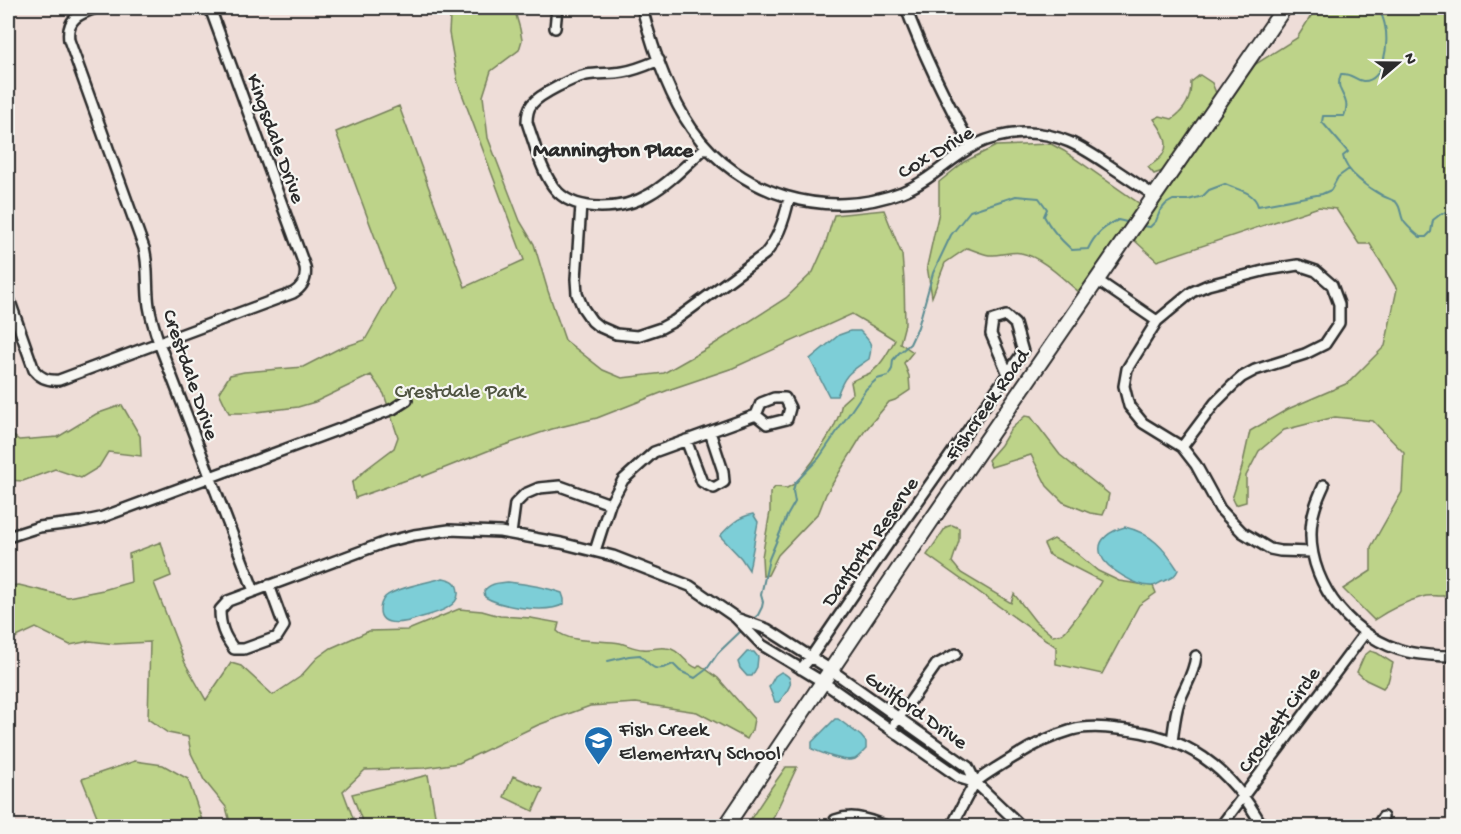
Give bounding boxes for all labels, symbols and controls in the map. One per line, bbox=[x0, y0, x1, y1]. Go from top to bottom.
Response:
north arrow bbox=[1368, 33, 1428, 93]
text: N bbox=[1398, 51, 1420, 68]
street label: Kingsdale Drive bbox=[239, 71, 309, 208]
street label: Cox Drive bbox=[894, 121, 980, 186]
district label: Mannington Place bbox=[533, 139, 694, 165]
street label: Crestdale Drive bbox=[155, 307, 223, 445]
street label: Fishcreek Road bbox=[941, 344, 1038, 468]
park label: Crestdale Park bbox=[395, 381, 528, 406]
street label: Danforth Reserve bbox=[817, 472, 927, 614]
street label: Crockett Circle bbox=[1234, 662, 1328, 779]
street label: Guilford Drive bbox=[859, 667, 972, 757]
place label: Fish Creek Elementary School bbox=[618, 719, 781, 768]
school or university icon: Fish Creek Elementary School bbox=[582, 724, 614, 766]

